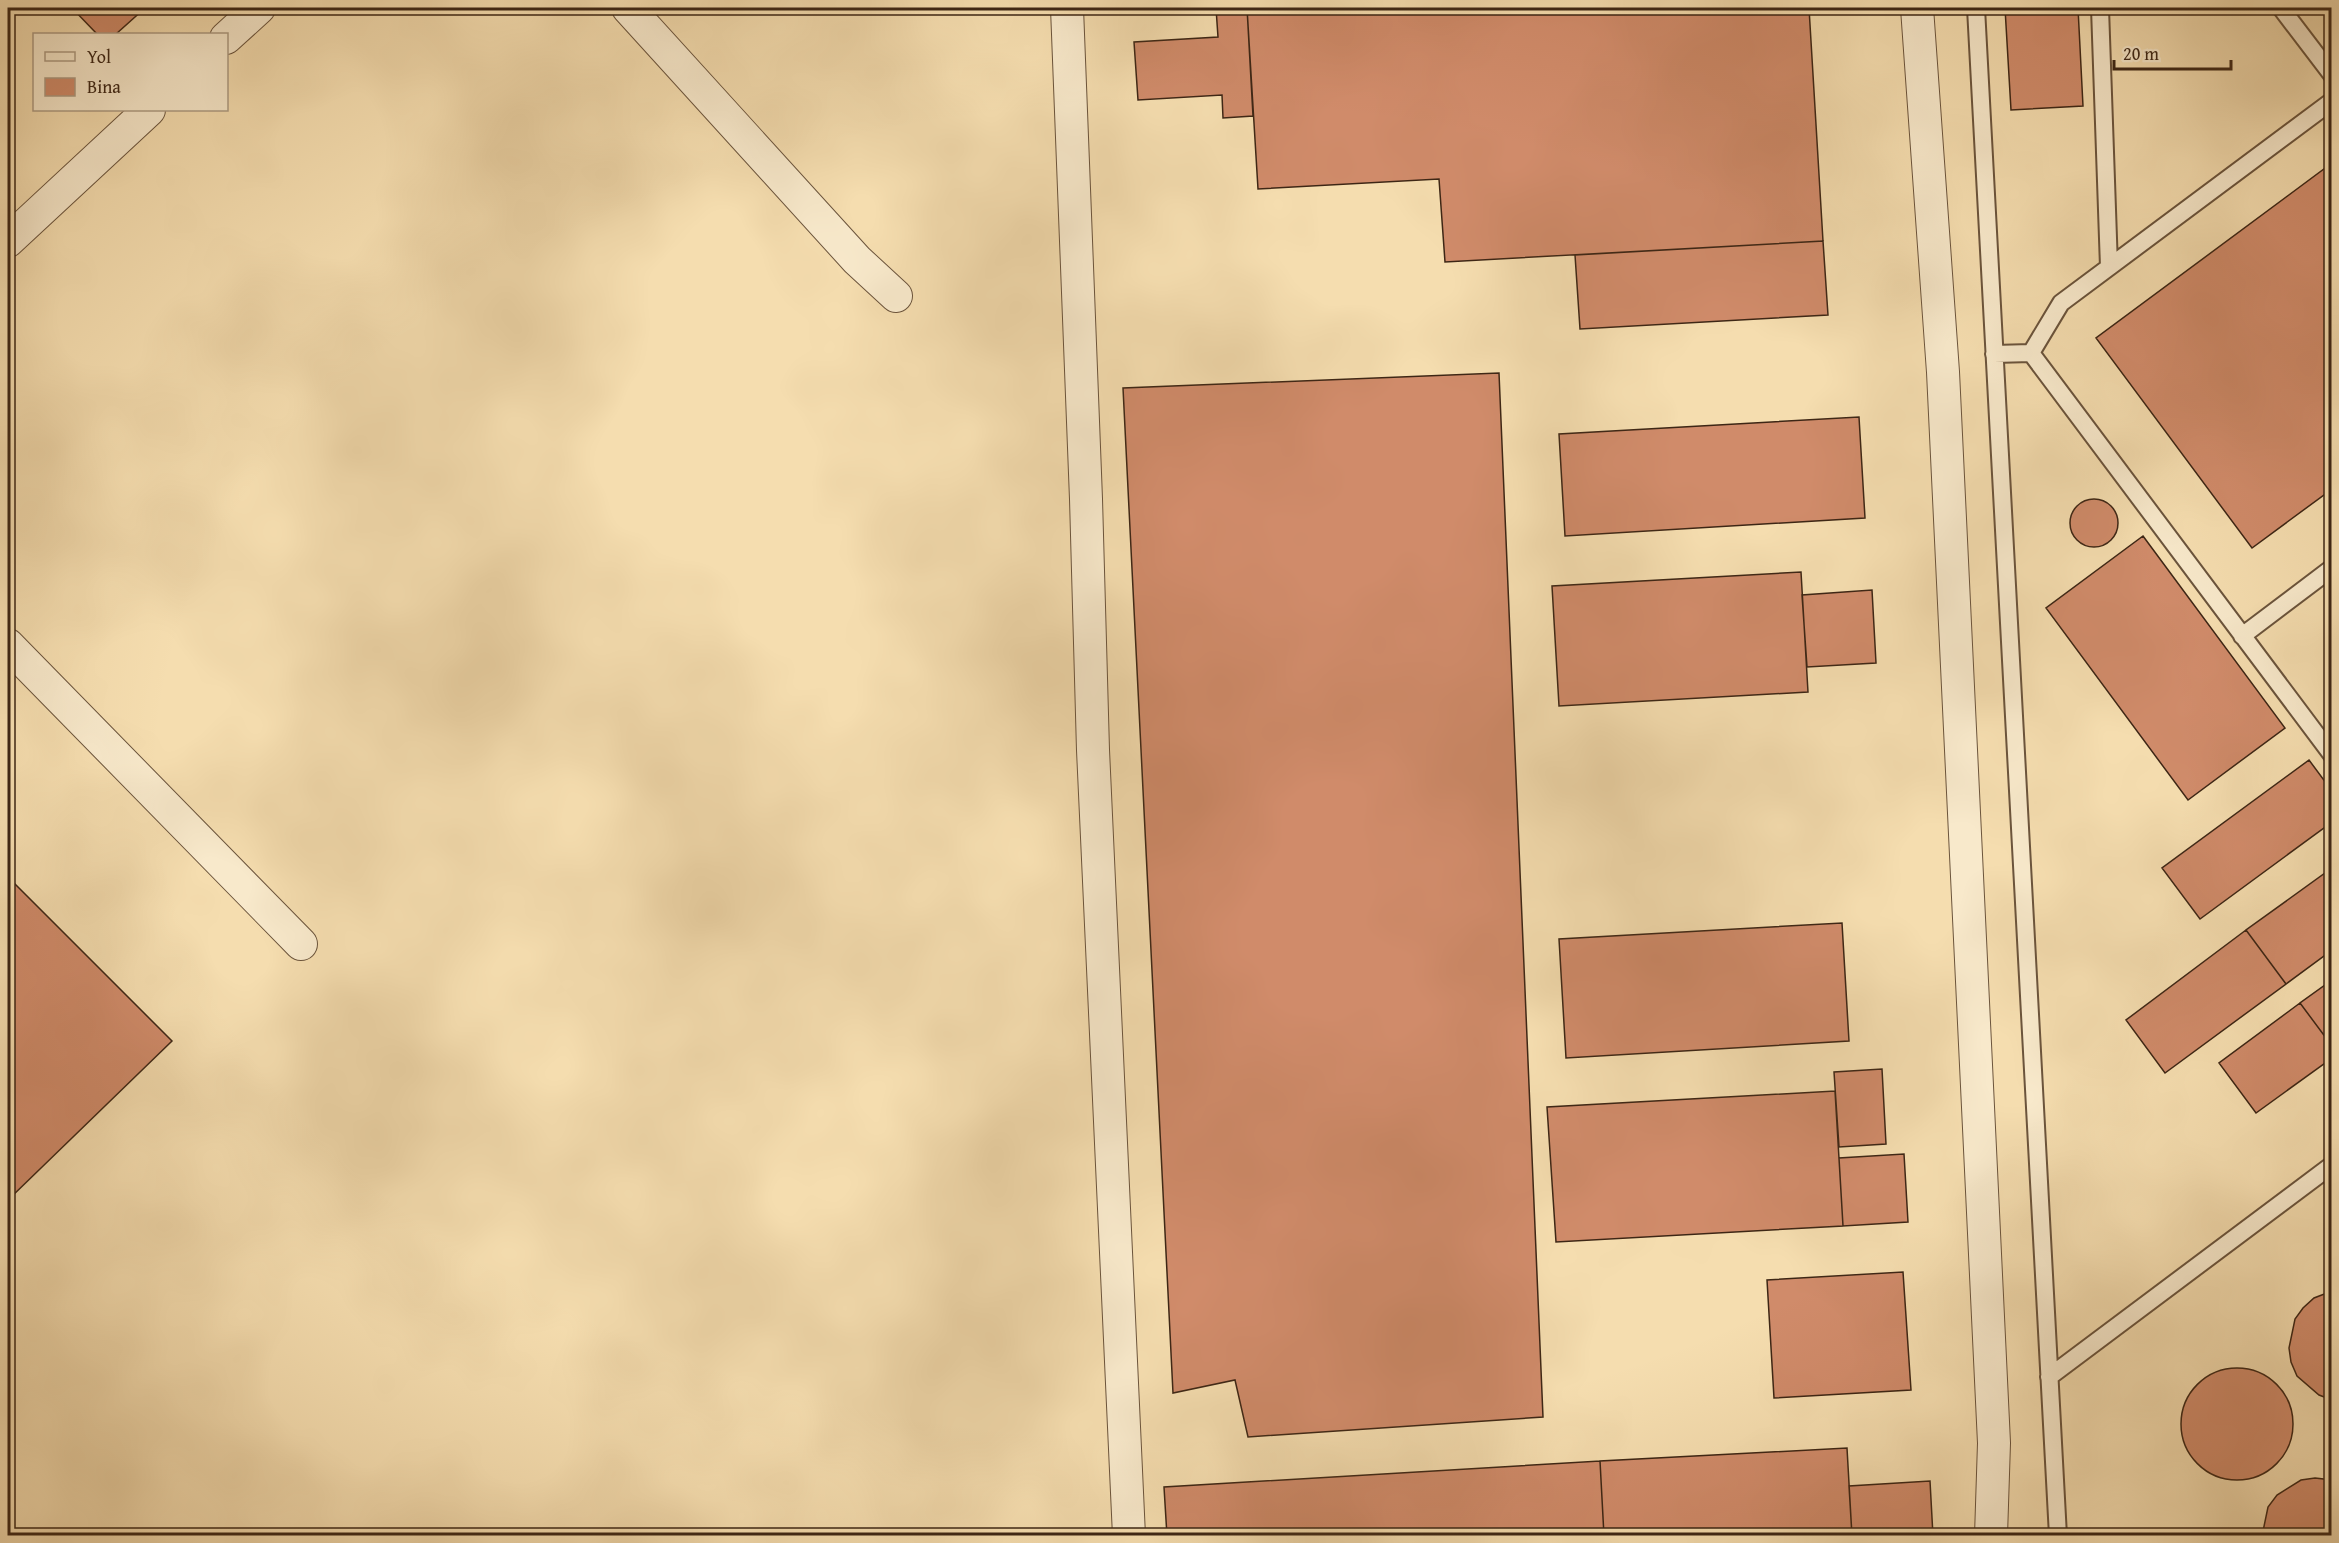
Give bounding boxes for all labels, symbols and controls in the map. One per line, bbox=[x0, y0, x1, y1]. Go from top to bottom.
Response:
legend bbox=[33, 33, 228, 111]
scale bar bbox=[2114, 33, 2231, 71]
text: 20 m bbox=[2123, 40, 2159, 67]
text: Yol bbox=[87, 43, 111, 70]
text: Bina bbox=[87, 73, 121, 100]

